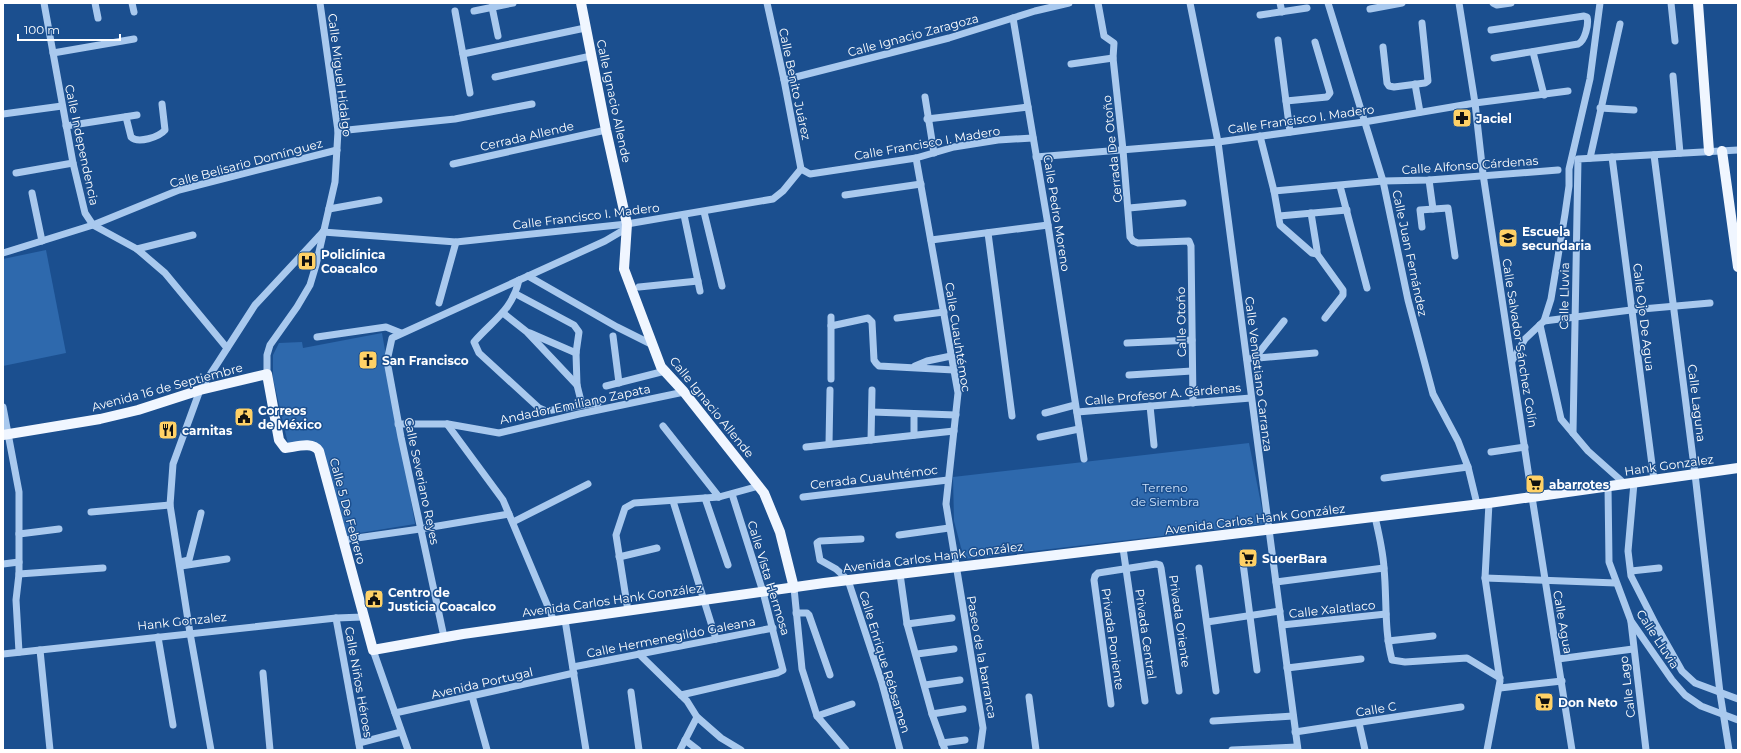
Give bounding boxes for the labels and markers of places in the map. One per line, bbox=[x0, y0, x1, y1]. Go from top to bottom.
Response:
pharmacy icon: Jaciel bbox=[1451, 107, 1473, 129]
place label: Jaciel bbox=[1475, 111, 1512, 126]
place label: Escuela secundaria bbox=[1522, 224, 1591, 253]
school or university icon: Escuela secundaria bbox=[1497, 227, 1519, 249]
place label: Policlínica Coacalco bbox=[321, 247, 385, 276]
hospital icon: Policlínica Coacalco bbox=[296, 250, 318, 272]
church icon: San Francisco bbox=[357, 349, 379, 371]
place label: San Francisco bbox=[382, 353, 469, 368]
place label: Correos de México bbox=[258, 403, 322, 432]
public building icon: Correos de México bbox=[233, 406, 255, 428]
restaurant icon: carnitas bbox=[157, 419, 179, 441]
place label: carnitas bbox=[182, 423, 233, 438]
supermarket icon: abarrotes bbox=[1524, 473, 1546, 495]
place label: abarrotes bbox=[1549, 477, 1610, 492]
supermarket icon: SuoerBara bbox=[1237, 547, 1259, 569]
place label: SuoerBara bbox=[1262, 551, 1327, 566]
place label: Centro de Justicia Coacalco bbox=[387, 585, 496, 614]
public building icon: Centro de Justicia Coacalco bbox=[363, 588, 385, 610]
supermarket icon: Don Neto bbox=[1533, 691, 1555, 713]
place label: Don Neto bbox=[1558, 695, 1618, 710]

